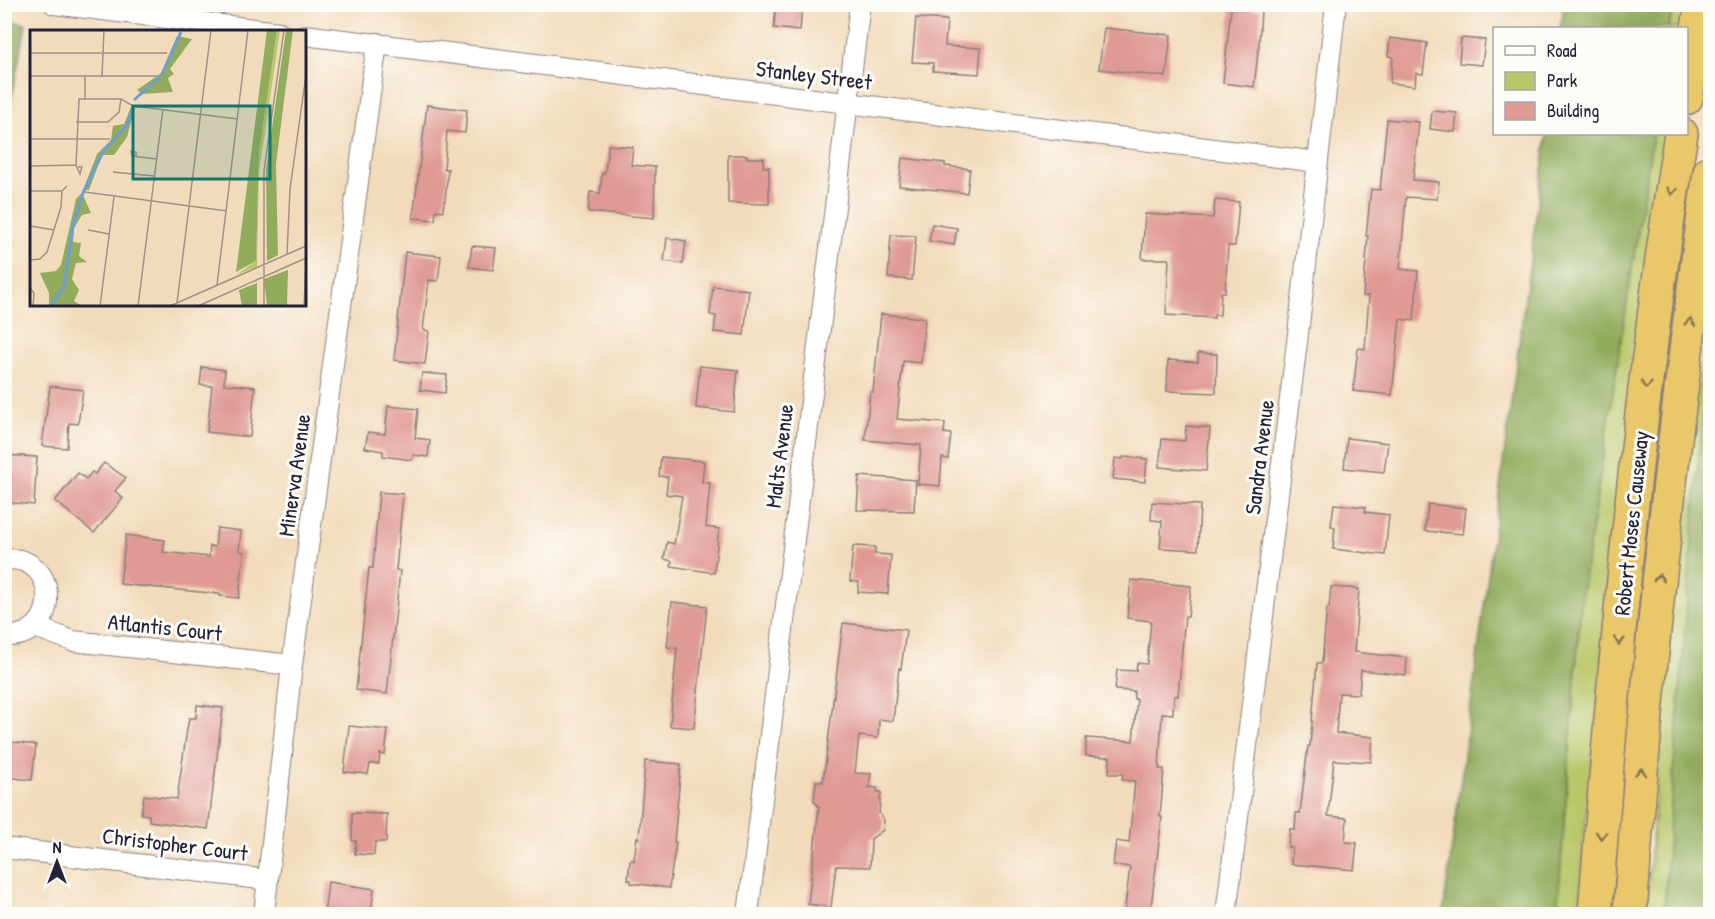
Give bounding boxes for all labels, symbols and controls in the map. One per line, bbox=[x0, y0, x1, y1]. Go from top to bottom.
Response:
legend bbox=[1493, 27, 1688, 135]
inset map bbox=[30, 30, 306, 306]
text: Road bbox=[1547, 38, 1577, 63]
street label: Stanley Street bbox=[754, 53, 874, 97]
text: Park bbox=[1547, 68, 1578, 93]
text: Building bbox=[1547, 98, 1599, 123]
one-way arrow bbox=[1666, 187, 1678, 196]
one-way arrow bbox=[1683, 317, 1695, 327]
one-way arrow bbox=[1641, 380, 1653, 389]
street label: Sandra Avenue bbox=[1237, 398, 1281, 516]
street label: Malts Avenue bbox=[758, 402, 800, 510]
street label: Minerva Avenue bbox=[271, 412, 317, 538]
street label: Robert Moses Causeway bbox=[1606, 429, 1656, 617]
one-way arrow bbox=[1652, 574, 1665, 583]
street label: Atlantis Court bbox=[106, 606, 224, 648]
one-way arrow bbox=[1613, 637, 1625, 646]
one-way arrow bbox=[1634, 768, 1647, 777]
street label: Christopher Court bbox=[101, 820, 250, 868]
one-way arrow bbox=[1595, 831, 1608, 840]
north arrow bbox=[27, 832, 87, 892]
text: N bbox=[53, 836, 62, 858]

